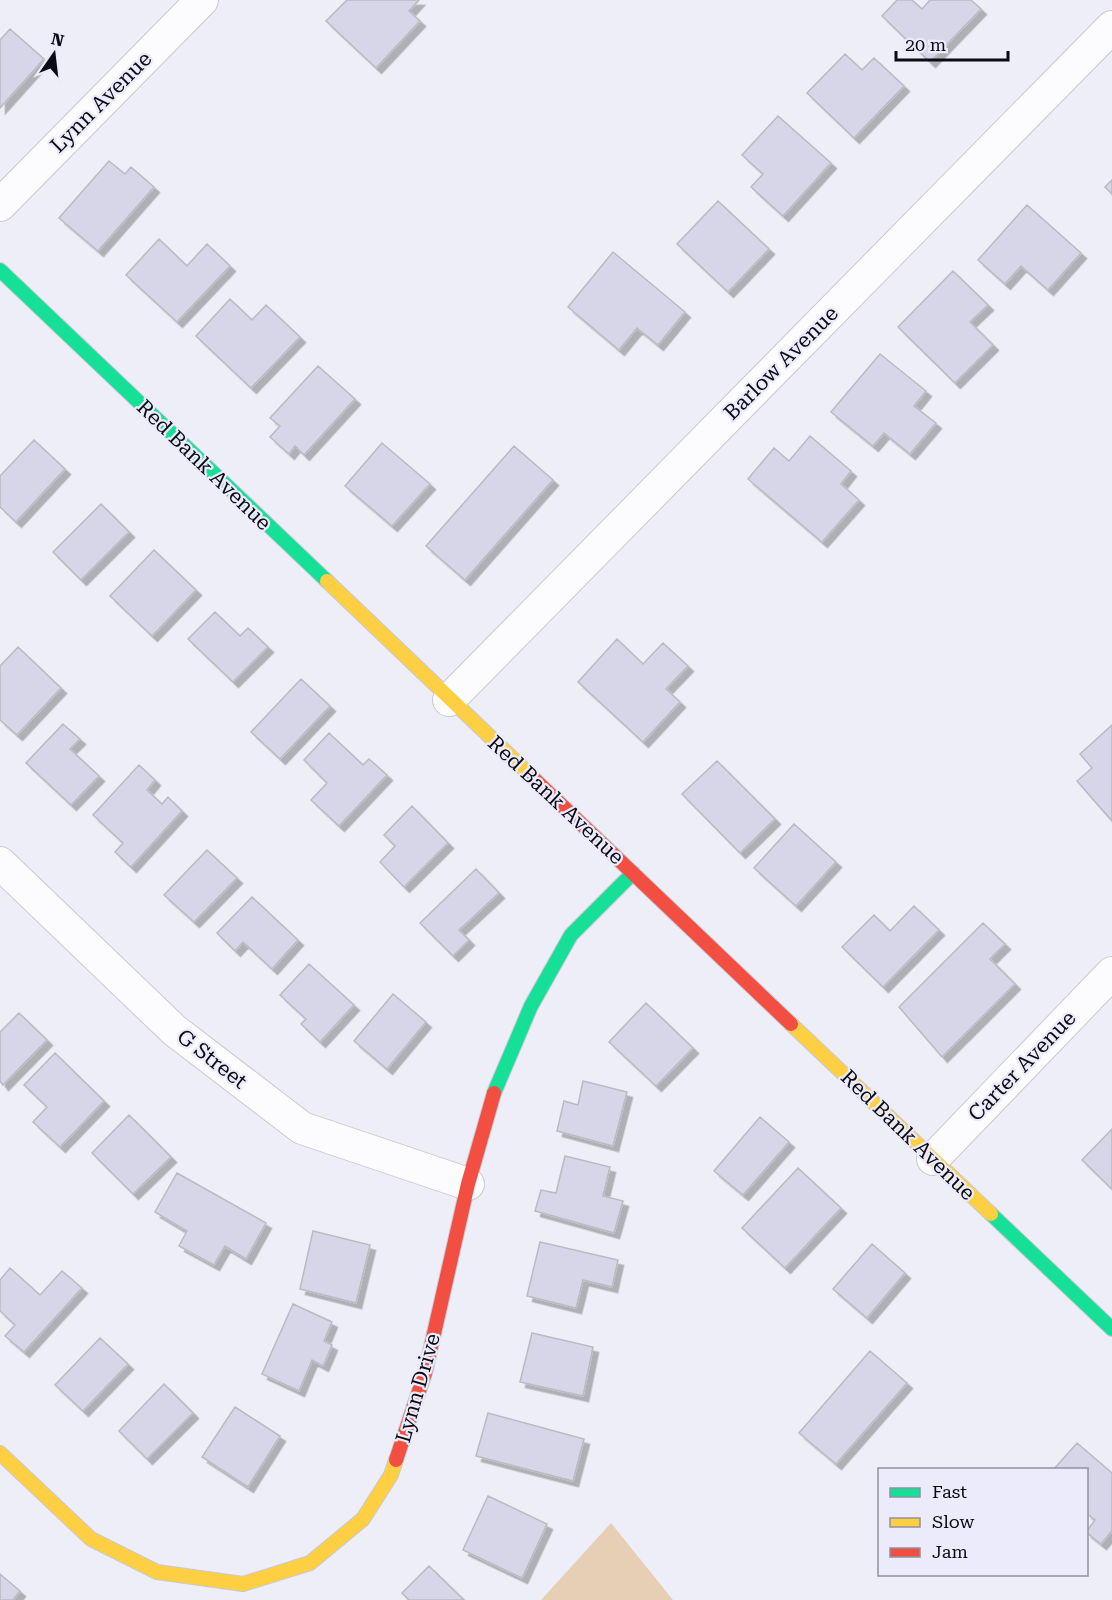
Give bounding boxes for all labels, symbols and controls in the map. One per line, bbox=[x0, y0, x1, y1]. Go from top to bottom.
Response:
north arrow bbox=[24, 24, 84, 84]
scale bar bbox=[896, 24, 1008, 62]
text: N bbox=[49, 29, 66, 51]
text: 20 m bbox=[905, 34, 946, 55]
street label: Lynn Avenue bbox=[46, 47, 156, 157]
street label: Barlow Avenue bbox=[719, 301, 843, 425]
street label: Red Bank Avenue bbox=[132, 395, 276, 535]
street label: Red Bank Avenue bbox=[483, 731, 629, 869]
street label: Carter Avenue bbox=[963, 1006, 1081, 1126]
street label: G Street bbox=[172, 1024, 252, 1094]
street label: Red Bank Avenue bbox=[836, 1065, 980, 1205]
street label: Lynn Drive bbox=[391, 1331, 445, 1445]
legend bbox=[878, 1468, 1088, 1576]
text: Fast bbox=[932, 1481, 967, 1502]
text: Slow bbox=[932, 1511, 974, 1532]
text: Jam bbox=[932, 1541, 968, 1562]

